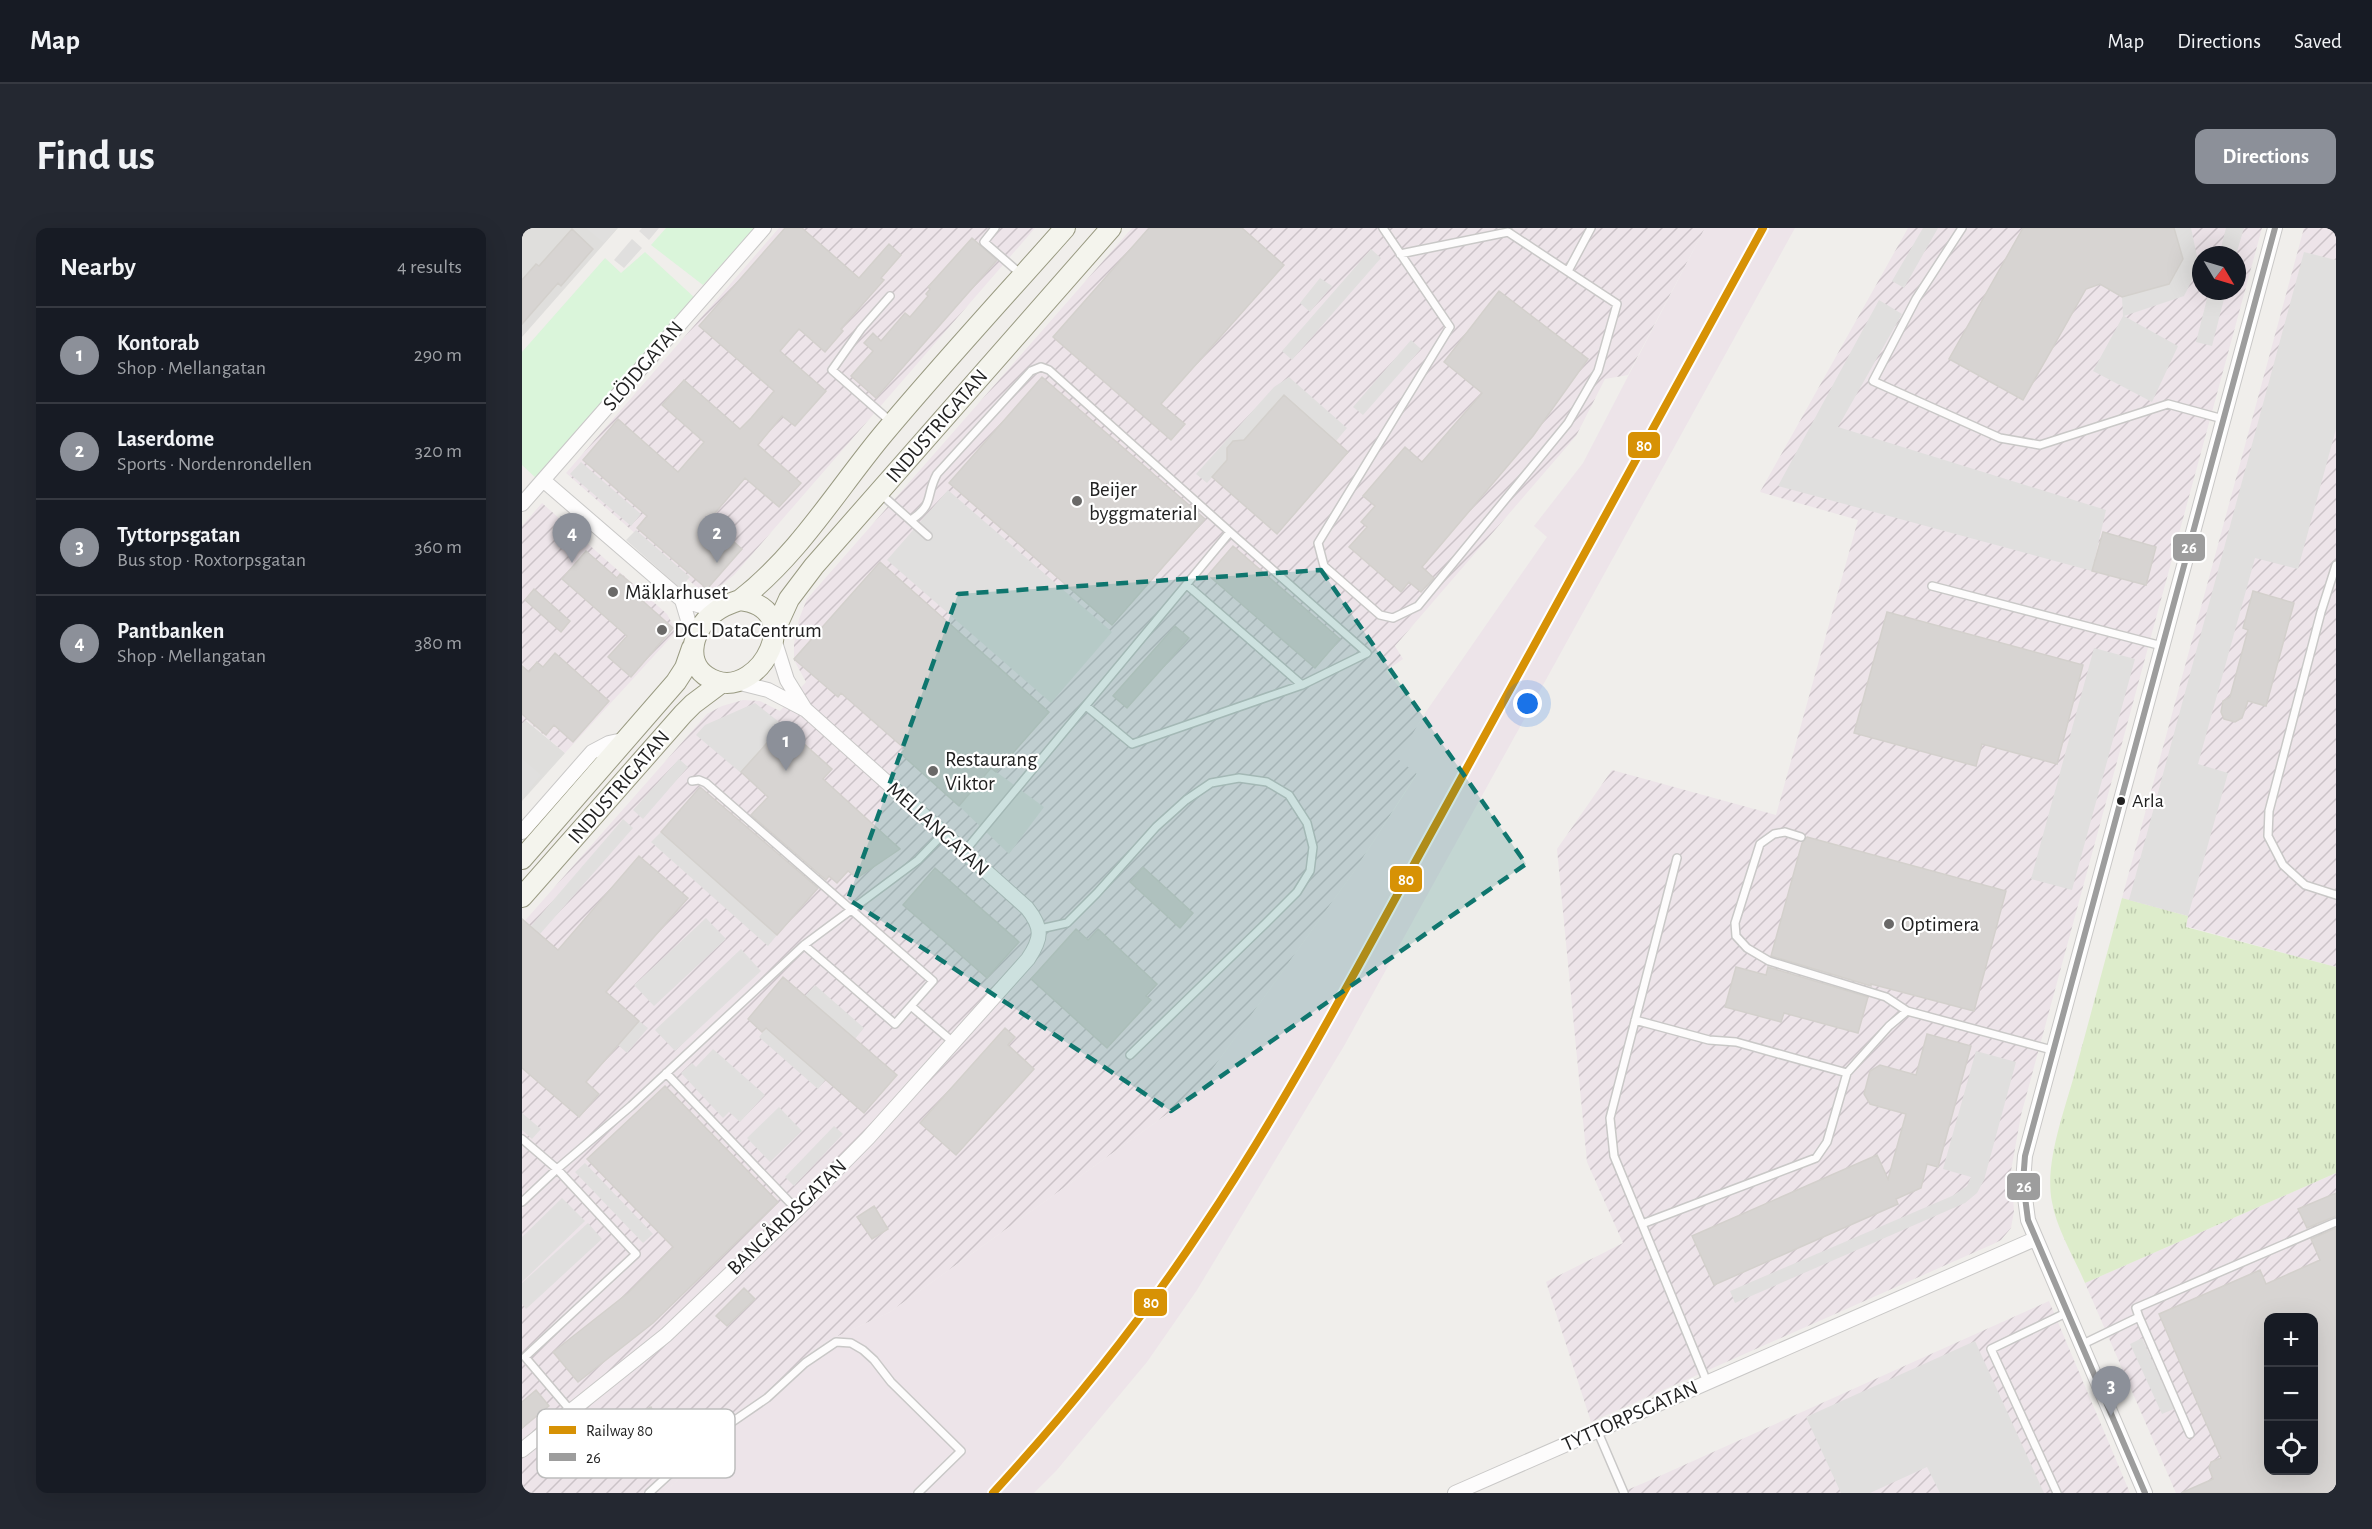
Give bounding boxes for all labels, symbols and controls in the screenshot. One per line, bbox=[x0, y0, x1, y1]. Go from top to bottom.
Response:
text: Map bbox=[30, 27, 80, 55]
text: Map bbox=[2108, 31, 2144, 52]
text: Directions bbox=[2177, 31, 2261, 52]
text: Saved bbox=[2294, 31, 2342, 52]
button: Directions bbox=[2195, 129, 2336, 184]
text: Find us bbox=[36, 135, 155, 177]
north arrow bbox=[2192, 246, 2246, 300]
text: Nearby bbox=[60, 254, 136, 280]
text: 4 results bbox=[397, 257, 462, 277]
street label: SLÖJDGATAN bbox=[598, 317, 687, 415]
text: Kontorab bbox=[117, 332, 199, 354]
text: 1 bbox=[76, 345, 83, 365]
text: 290 m bbox=[414, 345, 462, 365]
text: Shop · Mellangatan bbox=[117, 358, 266, 378]
street label: INDUSTRIGATAN bbox=[882, 365, 992, 487]
text: Laserdome bbox=[117, 428, 214, 450]
line badge: 80 bbox=[1627, 431, 1661, 459]
text: 80 bbox=[1636, 438, 1652, 454]
text: 2 bbox=[75, 441, 84, 461]
text: 320 m bbox=[415, 441, 462, 461]
text: Sports · Nordenrondellen bbox=[117, 454, 312, 474]
place label: Beijer byggmaterial bbox=[1089, 479, 1198, 524]
marker: Beijer byggmaterial bbox=[1070, 494, 1084, 508]
pin: 4 bbox=[553, 514, 592, 563]
pin: 2 bbox=[698, 514, 736, 563]
text: Tyttorpsgatan bbox=[117, 524, 240, 546]
line badge: 26 bbox=[2172, 533, 2206, 562]
text: 3 bbox=[75, 537, 84, 557]
text: 360 m bbox=[415, 537, 462, 557]
text: 26 bbox=[2181, 540, 2197, 556]
text: Bus stop · Roxtorpsgatan bbox=[117, 550, 306, 570]
place label: Mäklarhuset bbox=[625, 582, 728, 603]
marker: Mäklarhuset bbox=[606, 585, 620, 599]
text: Pantbanken bbox=[117, 620, 224, 642]
place label: DCL DataCentrum bbox=[674, 620, 822, 641]
marker: DCL DataCentrum bbox=[655, 623, 669, 637]
text: 4 bbox=[74, 633, 85, 653]
text: 380 m bbox=[414, 633, 462, 653]
text: Shop · Mellangatan bbox=[117, 646, 266, 666]
your location bbox=[1513, 689, 1542, 718]
pin: 1 bbox=[766, 722, 806, 771]
street label: INDUSTRIGATAN bbox=[564, 726, 674, 848]
place label: Restaurang Viktor bbox=[945, 749, 1038, 794]
marker: Restaurang Viktor bbox=[926, 764, 940, 778]
street label: MELLANGATAN bbox=[883, 778, 993, 880]
place label: Arla bbox=[2132, 791, 2164, 811]
marker: Arla bbox=[2115, 795, 2127, 807]
line badge: 80 bbox=[1389, 865, 1423, 893]
text: 80 bbox=[1398, 872, 1414, 888]
place label: Optimera bbox=[1901, 914, 1980, 935]
marker: Optimera bbox=[1882, 917, 1896, 931]
street label: BANGÅRDSGATAN bbox=[722, 1154, 851, 1279]
line badge: 26 bbox=[2006, 1172, 2041, 1201]
text: 26 bbox=[2016, 1179, 2032, 1195]
line badge: 80 bbox=[1133, 1288, 1168, 1317]
text: 80 bbox=[1143, 1295, 1159, 1311]
map controls bbox=[2264, 1313, 2318, 1475]
button: + bbox=[2264, 1313, 2318, 1367]
pin: 3 bbox=[2092, 1366, 2130, 1416]
button: − bbox=[2264, 1367, 2318, 1421]
street label: TYTTORPSGATAN bbox=[1559, 1377, 1701, 1455]
legend bbox=[537, 1409, 735, 1478]
button: locate bbox=[2264, 1421, 2318, 1475]
text: Railway 80 bbox=[586, 1423, 653, 1440]
text: 26 bbox=[586, 1450, 601, 1466]

